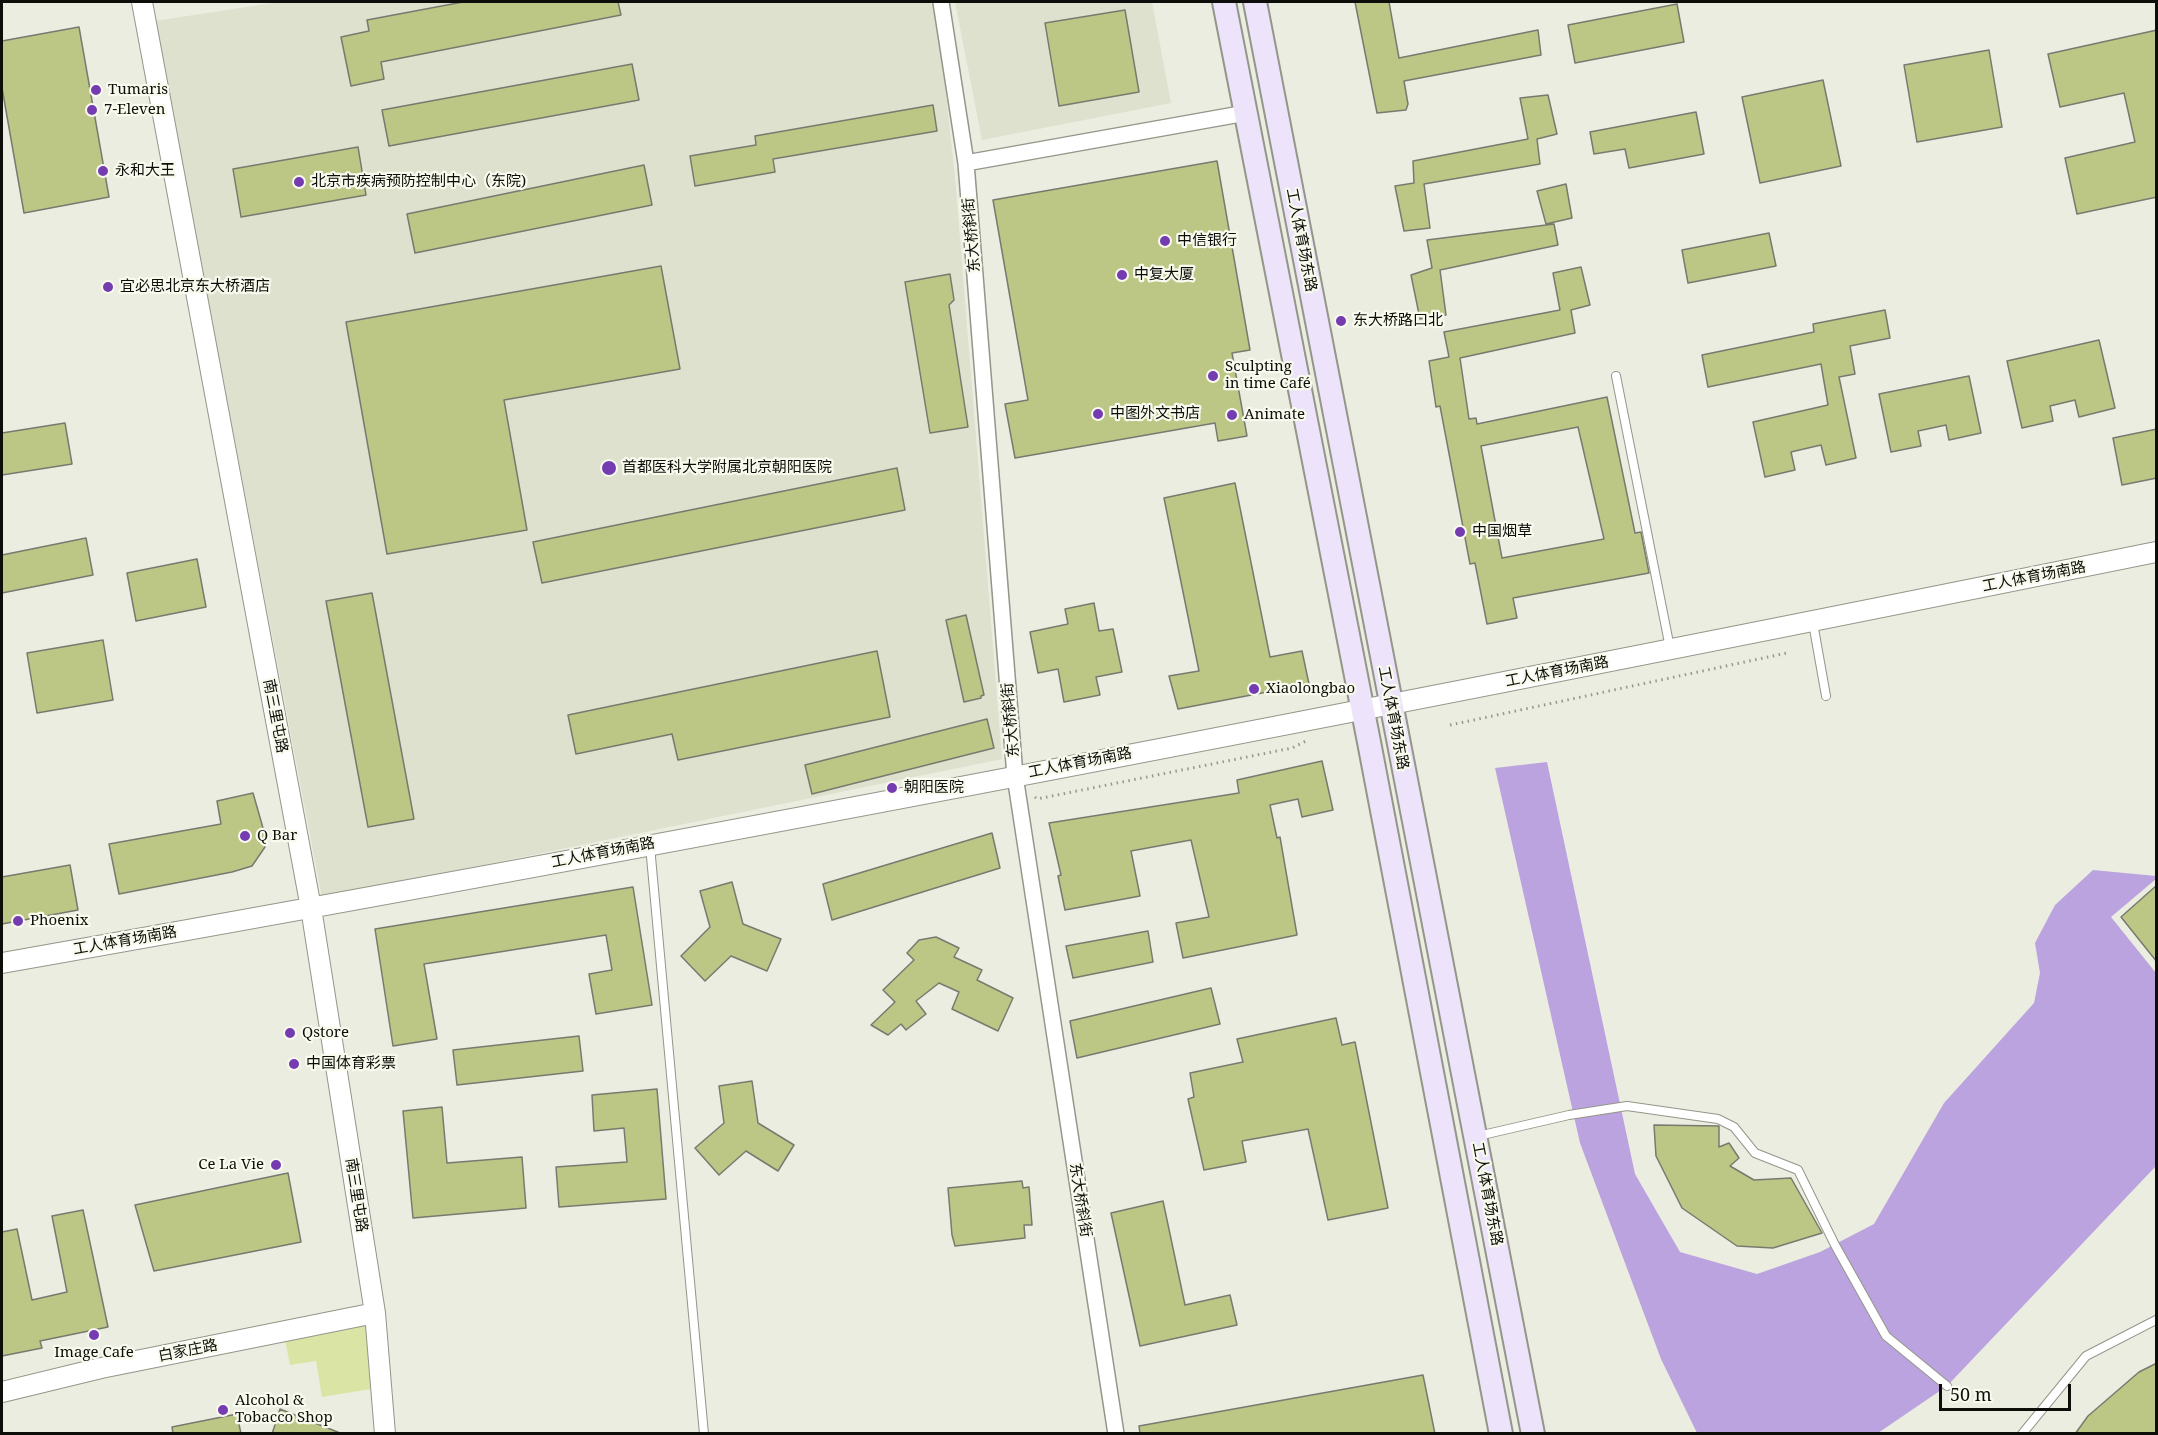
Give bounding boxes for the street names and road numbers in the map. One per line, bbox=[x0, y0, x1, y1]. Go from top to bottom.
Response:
street label: 工人体育场东路 bbox=[1282, 187, 1320, 293]
street label: 东大桥斜街 bbox=[960, 197, 984, 273]
street label: 工人体育场南路 bbox=[1981, 558, 2087, 596]
street label: 工人体育场南路 bbox=[1504, 653, 1610, 691]
street label: 工人体育场东路 bbox=[1374, 665, 1412, 771]
street label: 南三里屯路 bbox=[259, 677, 291, 755]
street label: 东大桥斜街 bbox=[999, 682, 1023, 758]
street label: 工人体育场南路 bbox=[1027, 744, 1133, 782]
street label: 工人体育场南路 bbox=[550, 834, 656, 872]
street label: 工人体育场南路 bbox=[72, 923, 178, 959]
street label: 工人体育场东路 bbox=[1468, 1141, 1506, 1247]
street label: 南三里屯路 bbox=[341, 1157, 371, 1233]
street label: 东大桥斜街 bbox=[1065, 1162, 1095, 1238]
street label: 白家庄路 bbox=[157, 1336, 219, 1366]

